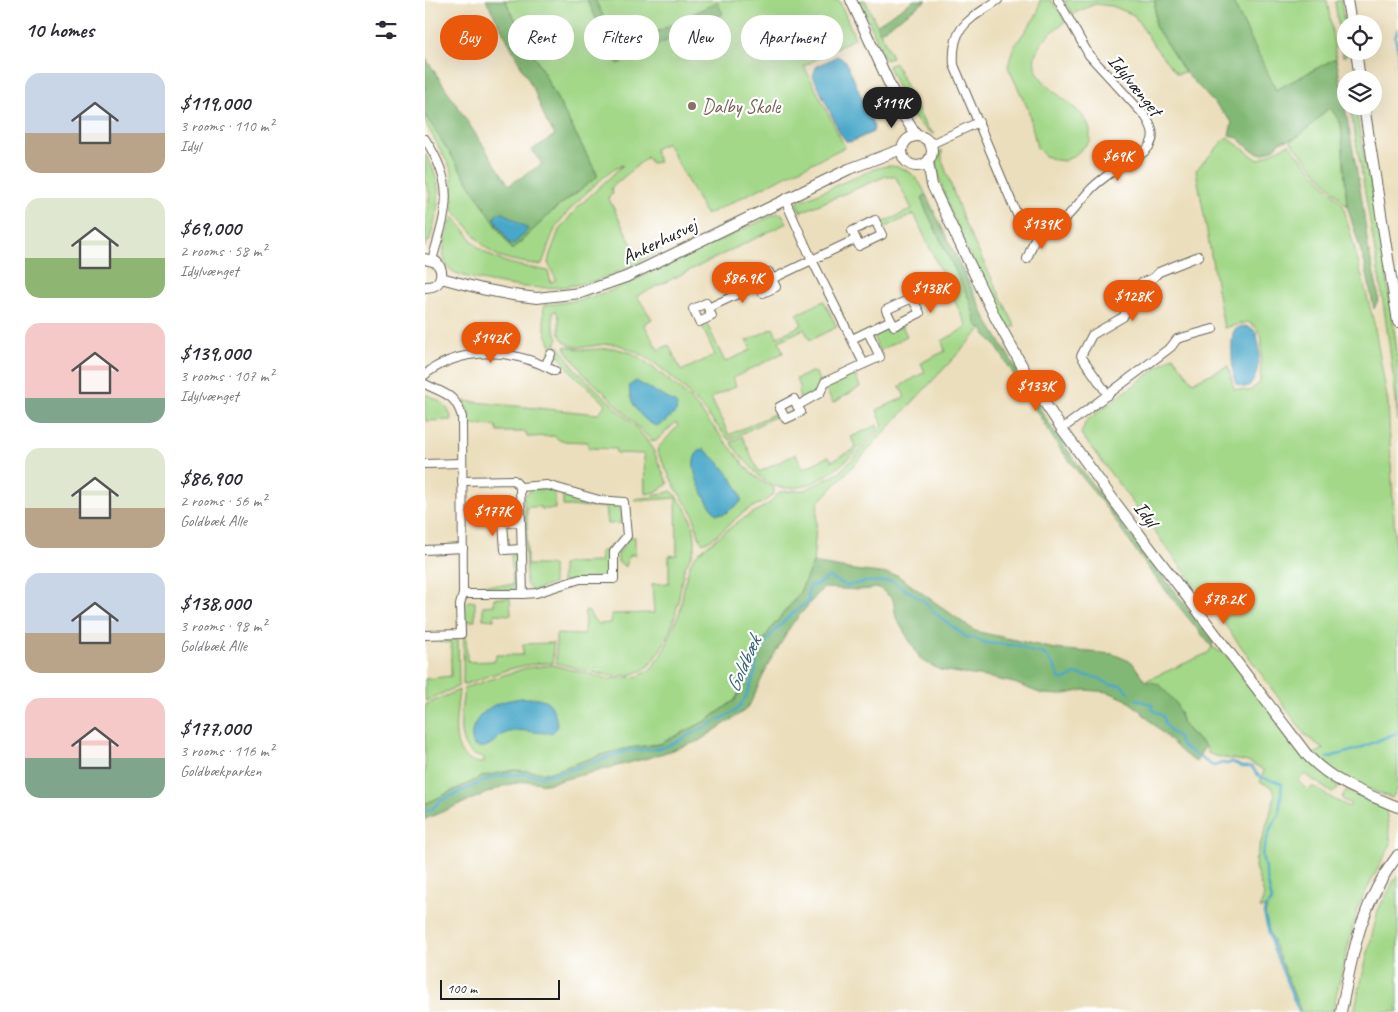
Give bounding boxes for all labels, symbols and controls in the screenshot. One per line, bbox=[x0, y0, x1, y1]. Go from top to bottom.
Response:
chip: Buy bbox=[440, 15, 498, 60]
chip: Rent bbox=[508, 15, 574, 60]
chip: Filters bbox=[584, 15, 659, 60]
chip: New bbox=[669, 15, 731, 60]
chip: Apartment bbox=[741, 15, 843, 60]
map controls bbox=[1337, 15, 1382, 115]
button: locate bbox=[1337, 15, 1382, 60]
icon: filters bbox=[372, 16, 400, 44]
text: 10 homes bbox=[25, 17, 94, 43]
street label: Idylvænget bbox=[1102, 49, 1170, 124]
button: layers bbox=[1337, 70, 1382, 115]
pin: $119K bbox=[857, 86, 927, 129]
text: $119,000 bbox=[180, 90, 250, 116]
icon: home bbox=[65, 93, 125, 153]
text: $119K bbox=[874, 93, 910, 113]
place label: Dalby Skole bbox=[702, 94, 782, 119]
marker: Dalby Skole bbox=[686, 100, 698, 112]
text: 3 rooms · 110 m² bbox=[180, 116, 274, 136]
text: Idyl bbox=[180, 136, 201, 156]
pin: $69K bbox=[1088, 140, 1148, 182]
text: $69K bbox=[1103, 146, 1133, 166]
pin: $139K bbox=[1007, 208, 1077, 250]
street label: Ankerhusvej bbox=[617, 211, 702, 270]
text: $139K bbox=[1024, 214, 1060, 234]
text: $69,000 bbox=[180, 215, 241, 241]
icon: home bbox=[65, 218, 125, 278]
text: 2 rooms · 58 m² bbox=[180, 241, 266, 261]
text: Idylvænget bbox=[180, 261, 239, 281]
pin: $86.9K bbox=[702, 262, 784, 304]
text: $86.9K bbox=[723, 268, 763, 288]
pin: $138K bbox=[896, 272, 966, 314]
text: $138K bbox=[913, 278, 949, 298]
pin: $128K bbox=[1098, 280, 1168, 322]
text: $128K bbox=[1115, 286, 1151, 306]
pin: $142K bbox=[456, 322, 526, 364]
text: $142K bbox=[473, 328, 509, 348]
text: $139,000 bbox=[180, 340, 250, 366]
icon: home bbox=[65, 343, 125, 403]
text: 3 rooms · 107 m² bbox=[180, 366, 274, 386]
pin: $133K bbox=[1001, 370, 1071, 412]
text: $133K bbox=[1018, 376, 1054, 396]
text: Idylvænget bbox=[180, 386, 239, 406]
text: $86,900 bbox=[180, 465, 241, 491]
icon: home bbox=[65, 468, 125, 528]
text: 2 rooms · 56 m² bbox=[180, 491, 266, 511]
pin: $177K bbox=[458, 494, 528, 537]
street label: Idyl bbox=[1128, 496, 1166, 535]
text: $177K bbox=[475, 501, 511, 521]
text: Goldbæk Alle bbox=[180, 511, 247, 531]
pin: $78.2K bbox=[1183, 582, 1265, 625]
text: $78.2K bbox=[1204, 589, 1244, 609]
text: $138,000 bbox=[180, 590, 250, 616]
icon: home bbox=[65, 593, 125, 653]
text: 3 rooms · 98 m² bbox=[180, 616, 266, 636]
water label: Goldbæk bbox=[719, 629, 768, 696]
text: Goldbæk Alle bbox=[180, 636, 247, 656]
text: $177,000 bbox=[180, 715, 250, 741]
icon: home bbox=[65, 718, 125, 778]
text: 3 rooms · 116 m² bbox=[180, 741, 274, 761]
text: Goldbækparken bbox=[180, 761, 261, 781]
scale bar bbox=[440, 977, 560, 1000]
text: 100 m bbox=[447, 980, 477, 997]

